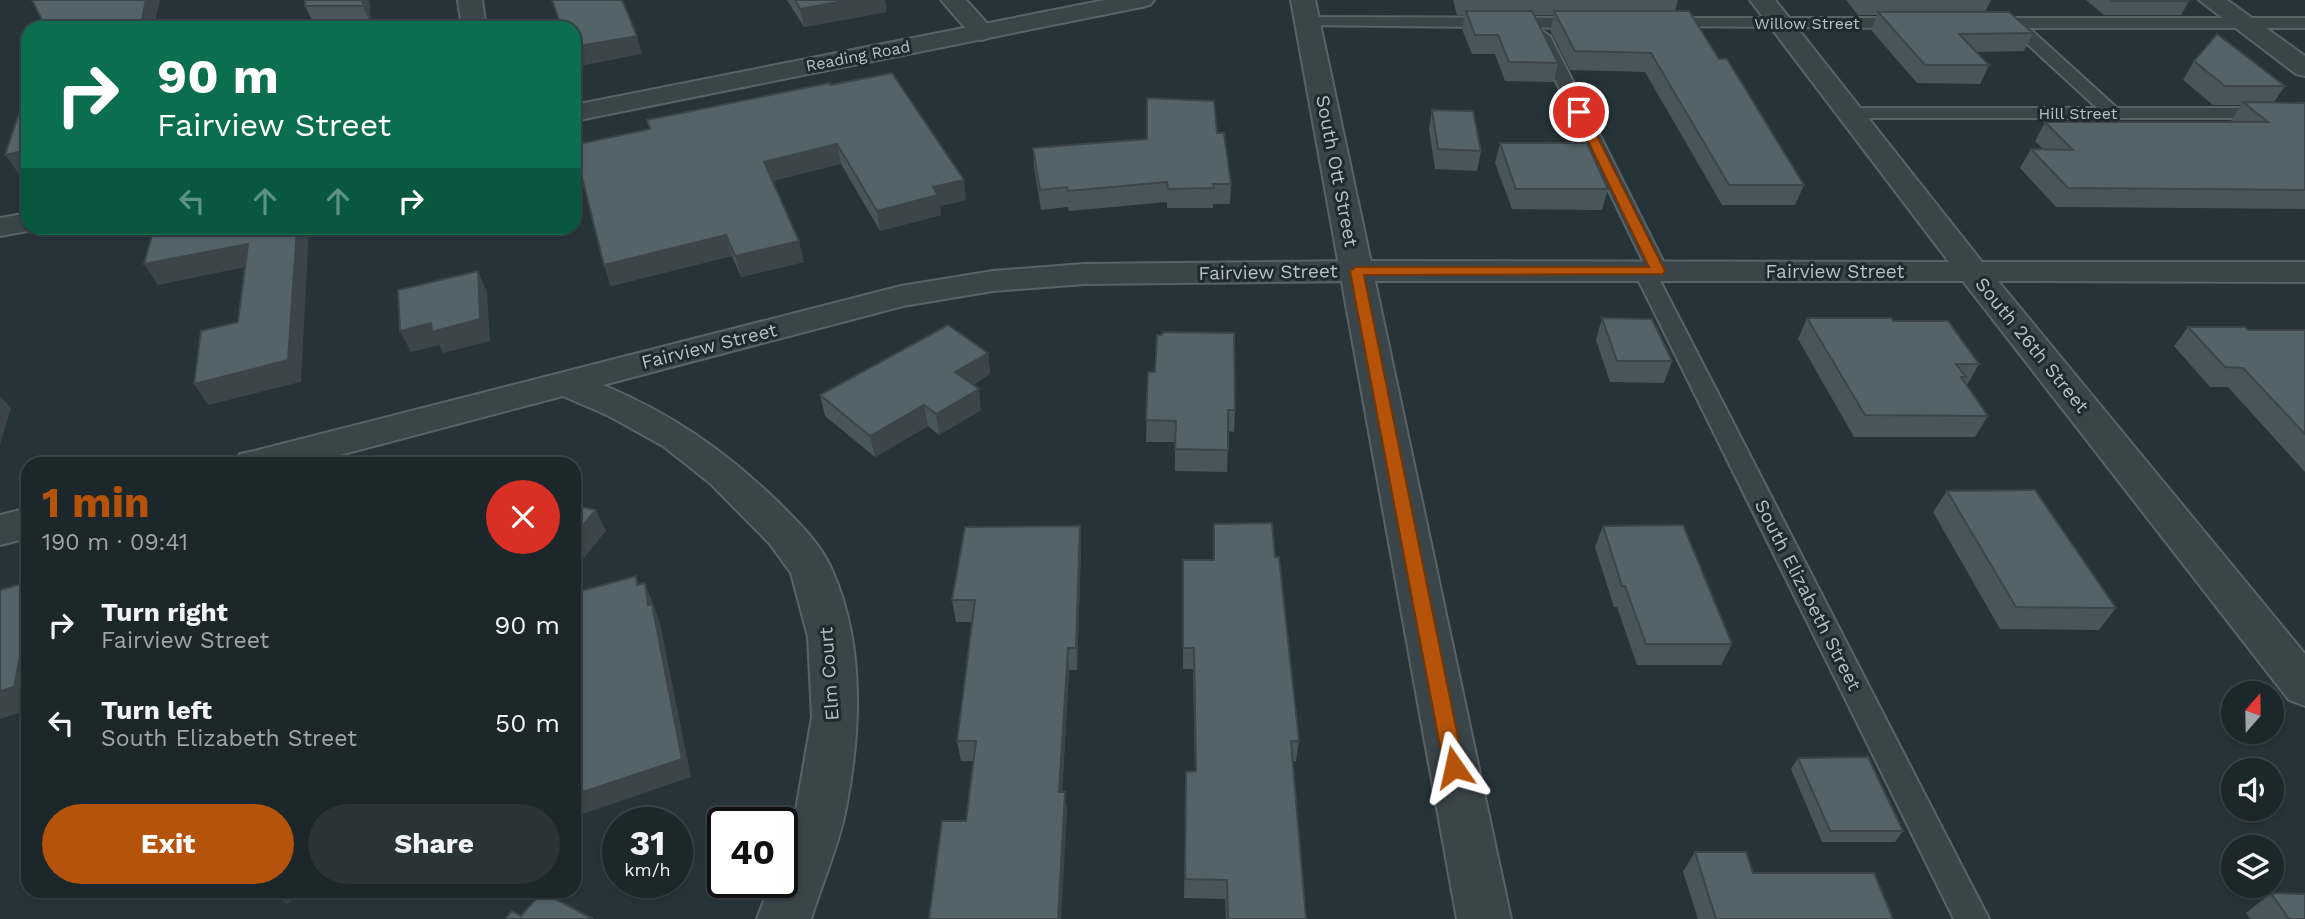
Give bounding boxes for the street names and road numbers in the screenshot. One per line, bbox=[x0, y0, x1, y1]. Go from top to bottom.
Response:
street label: Willow Street bbox=[1754, 14, 1860, 33]
street label: Reading Road bbox=[804, 37, 912, 75]
street label: South Ott Street bbox=[1311, 93, 1363, 249]
street label: Hill Street bbox=[2039, 104, 2118, 123]
street label: Fairview Street bbox=[1198, 259, 1338, 285]
street label: Fairview Street bbox=[1766, 260, 1905, 283]
street label: South 26th Street bbox=[1970, 273, 2094, 417]
street label: Fairview Street bbox=[639, 318, 779, 374]
street label: South Elizabeth Street bbox=[1750, 496, 1866, 694]
street label: Elm Court bbox=[814, 626, 844, 722]

